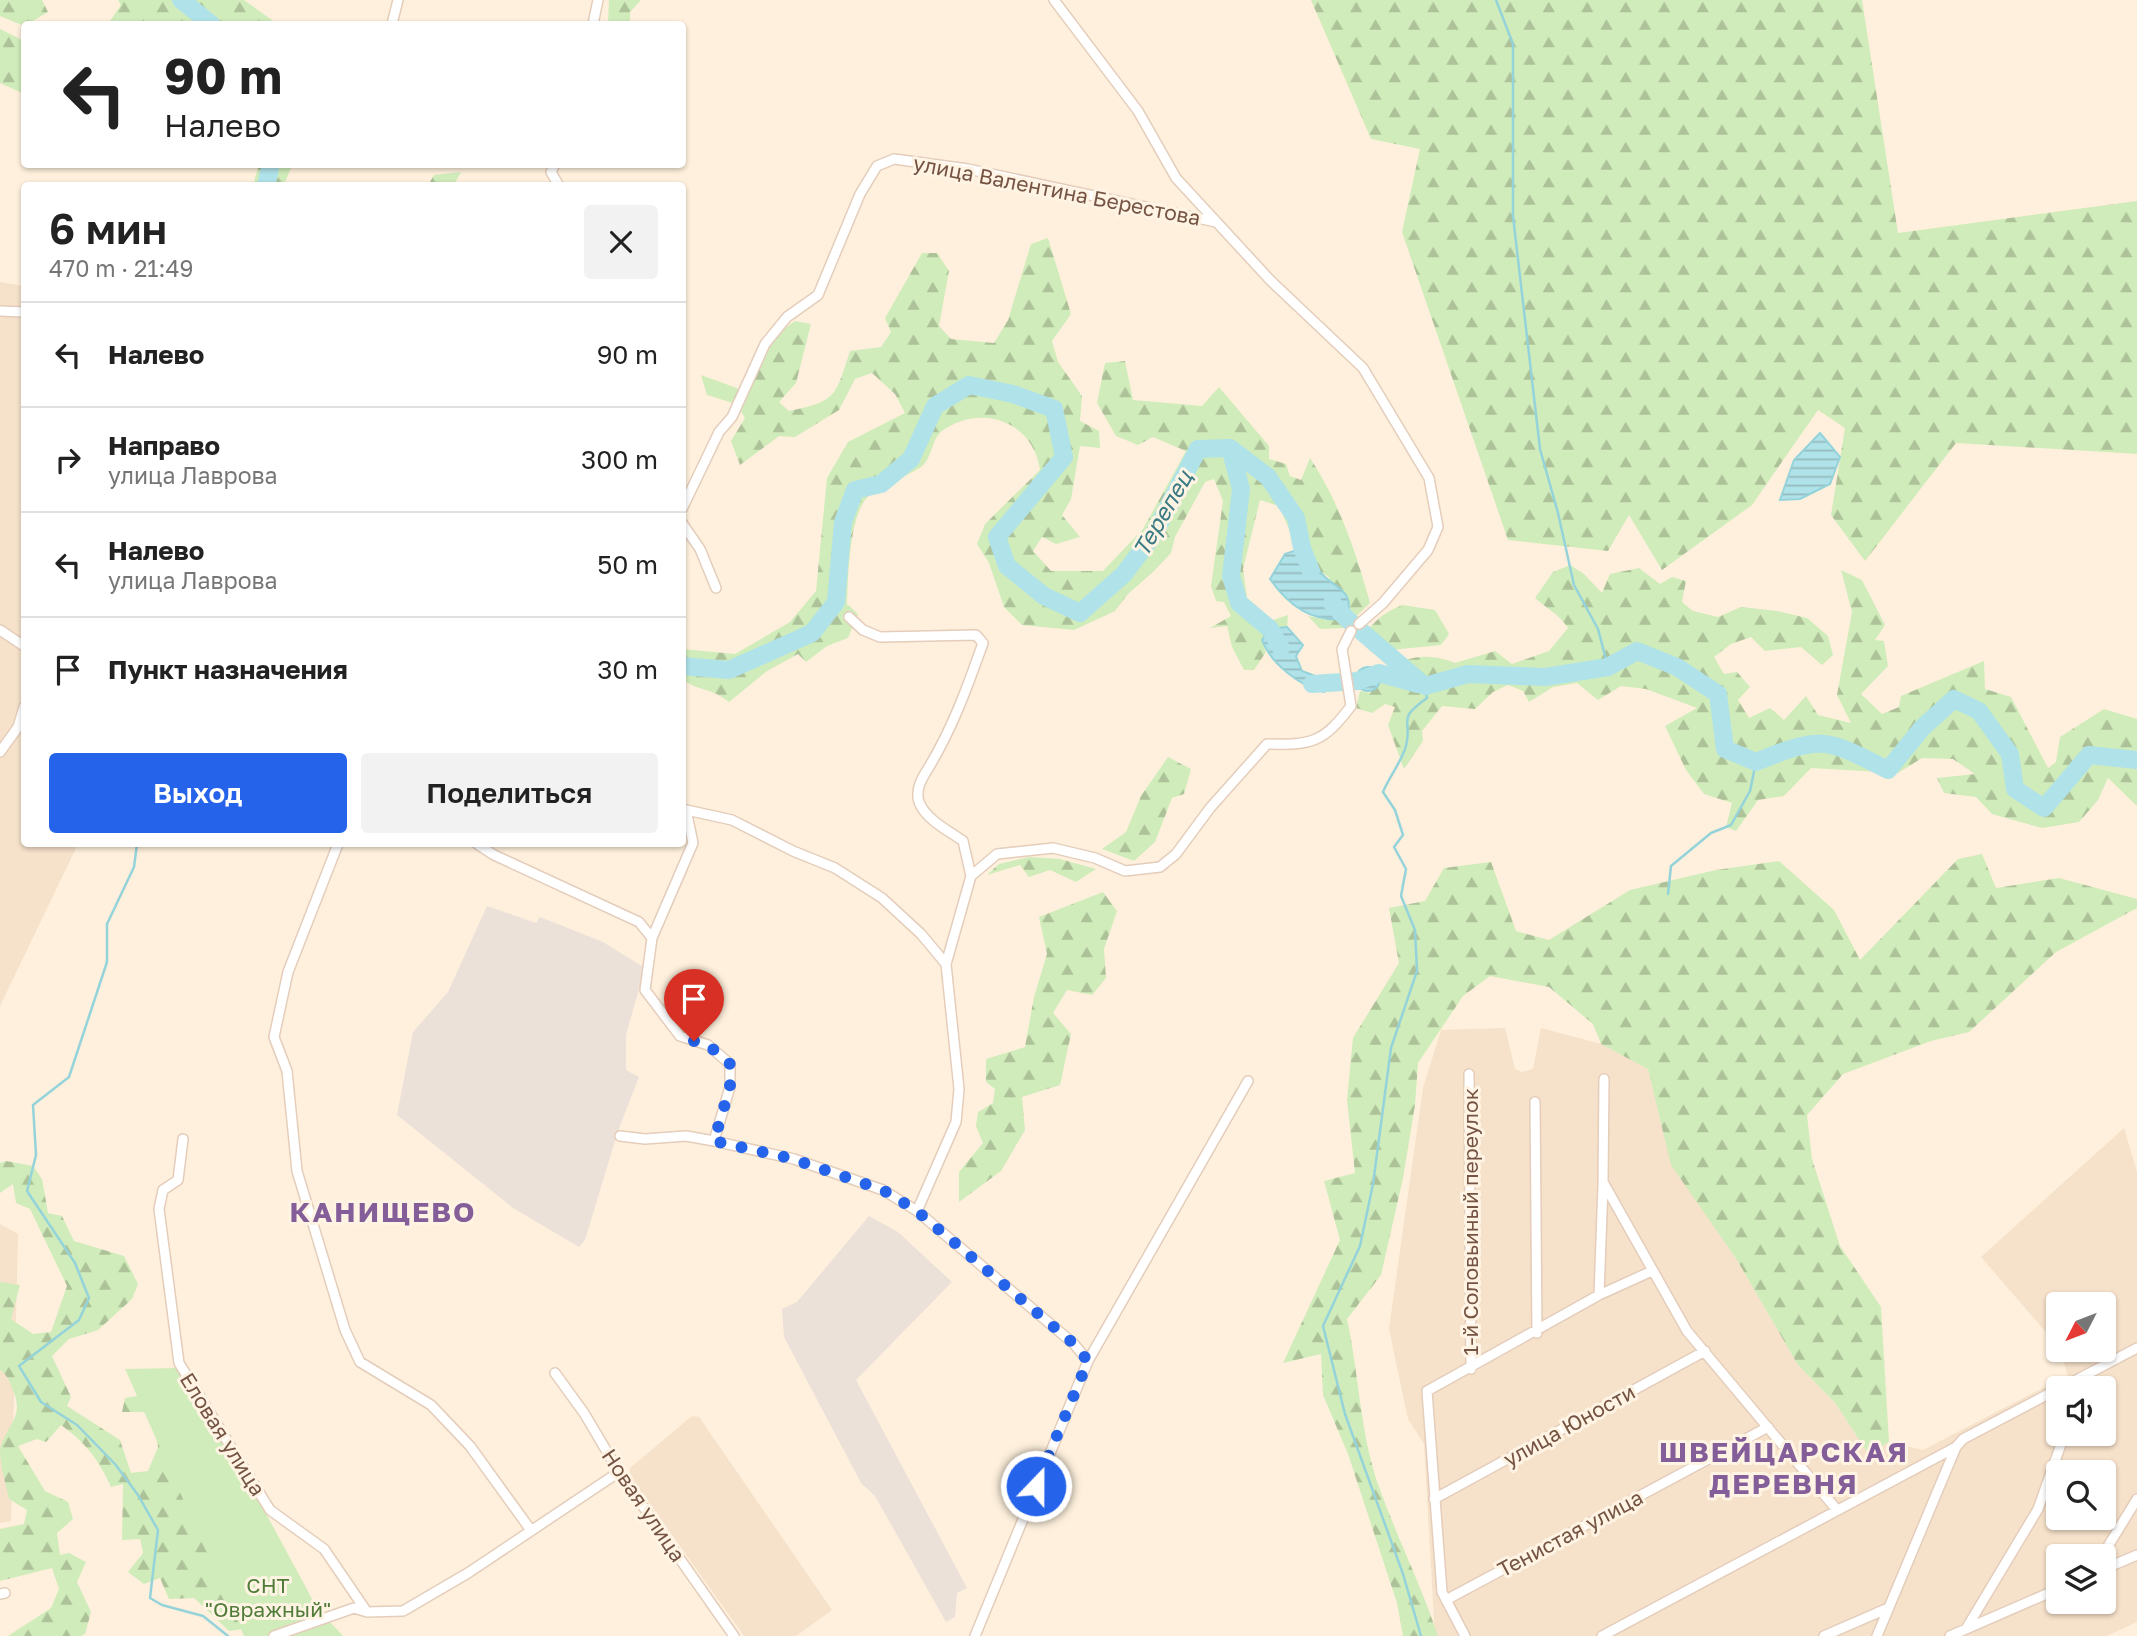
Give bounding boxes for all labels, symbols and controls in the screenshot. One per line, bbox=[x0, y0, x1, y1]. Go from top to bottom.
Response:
text: 90 m bbox=[164, 46, 282, 105]
icon: left bbox=[49, 49, 140, 140]
text: Налево bbox=[164, 106, 281, 144]
street label: улица Валентина Берестова bbox=[911, 149, 1203, 231]
text: 6 мин bbox=[49, 203, 167, 253]
button: close bbox=[584, 205, 658, 279]
text: 470 m · 21:49 bbox=[49, 254, 193, 282]
icon: left bbox=[49, 336, 87, 374]
text: Налево bbox=[108, 339, 204, 370]
text: 90 m bbox=[597, 339, 658, 370]
text: Направо bbox=[108, 430, 220, 461]
icon: right bbox=[49, 441, 87, 479]
text: 300 m bbox=[581, 444, 658, 475]
text: улица Лаврова bbox=[108, 461, 278, 489]
water label: Терепец bbox=[1126, 464, 1198, 561]
text: Налево bbox=[108, 535, 204, 566]
icon: left bbox=[49, 546, 87, 584]
text: 50 m bbox=[597, 549, 658, 580]
text: улица Лаврова bbox=[108, 566, 278, 594]
icon: arrive bbox=[49, 651, 87, 689]
text: Пункт назначения bbox=[108, 654, 348, 685]
text: 30 m bbox=[597, 654, 658, 685]
button: Выход bbox=[49, 753, 347, 833]
button: Поделиться bbox=[361, 753, 658, 833]
pin bbox=[664, 969, 724, 1041]
icon: arrive bbox=[675, 980, 713, 1018]
street label: 1-й Соловьиный переулок bbox=[1457, 1088, 1483, 1356]
district label: КАНИЩЕВО bbox=[289, 1195, 477, 1228]
north arrow bbox=[2046, 1292, 2116, 1362]
map controls bbox=[2046, 1292, 2116, 1614]
street label: Еловая улица bbox=[175, 1368, 271, 1500]
button: sound bbox=[2046, 1376, 2116, 1446]
street label: улица Юности bbox=[1499, 1378, 1639, 1472]
district label: ШВЕЙЦАРСКАЯ ДЕРЕВНЯ bbox=[1659, 1435, 1909, 1500]
street label: Новая улица bbox=[597, 1443, 691, 1567]
position arrow bbox=[999, 1449, 1073, 1523]
button: search bbox=[2046, 1460, 2116, 1530]
street label: Тенистая улица bbox=[1493, 1484, 1647, 1582]
button: layers bbox=[2046, 1544, 2116, 1614]
park label: СНТ "Овражный" bbox=[205, 1572, 331, 1622]

